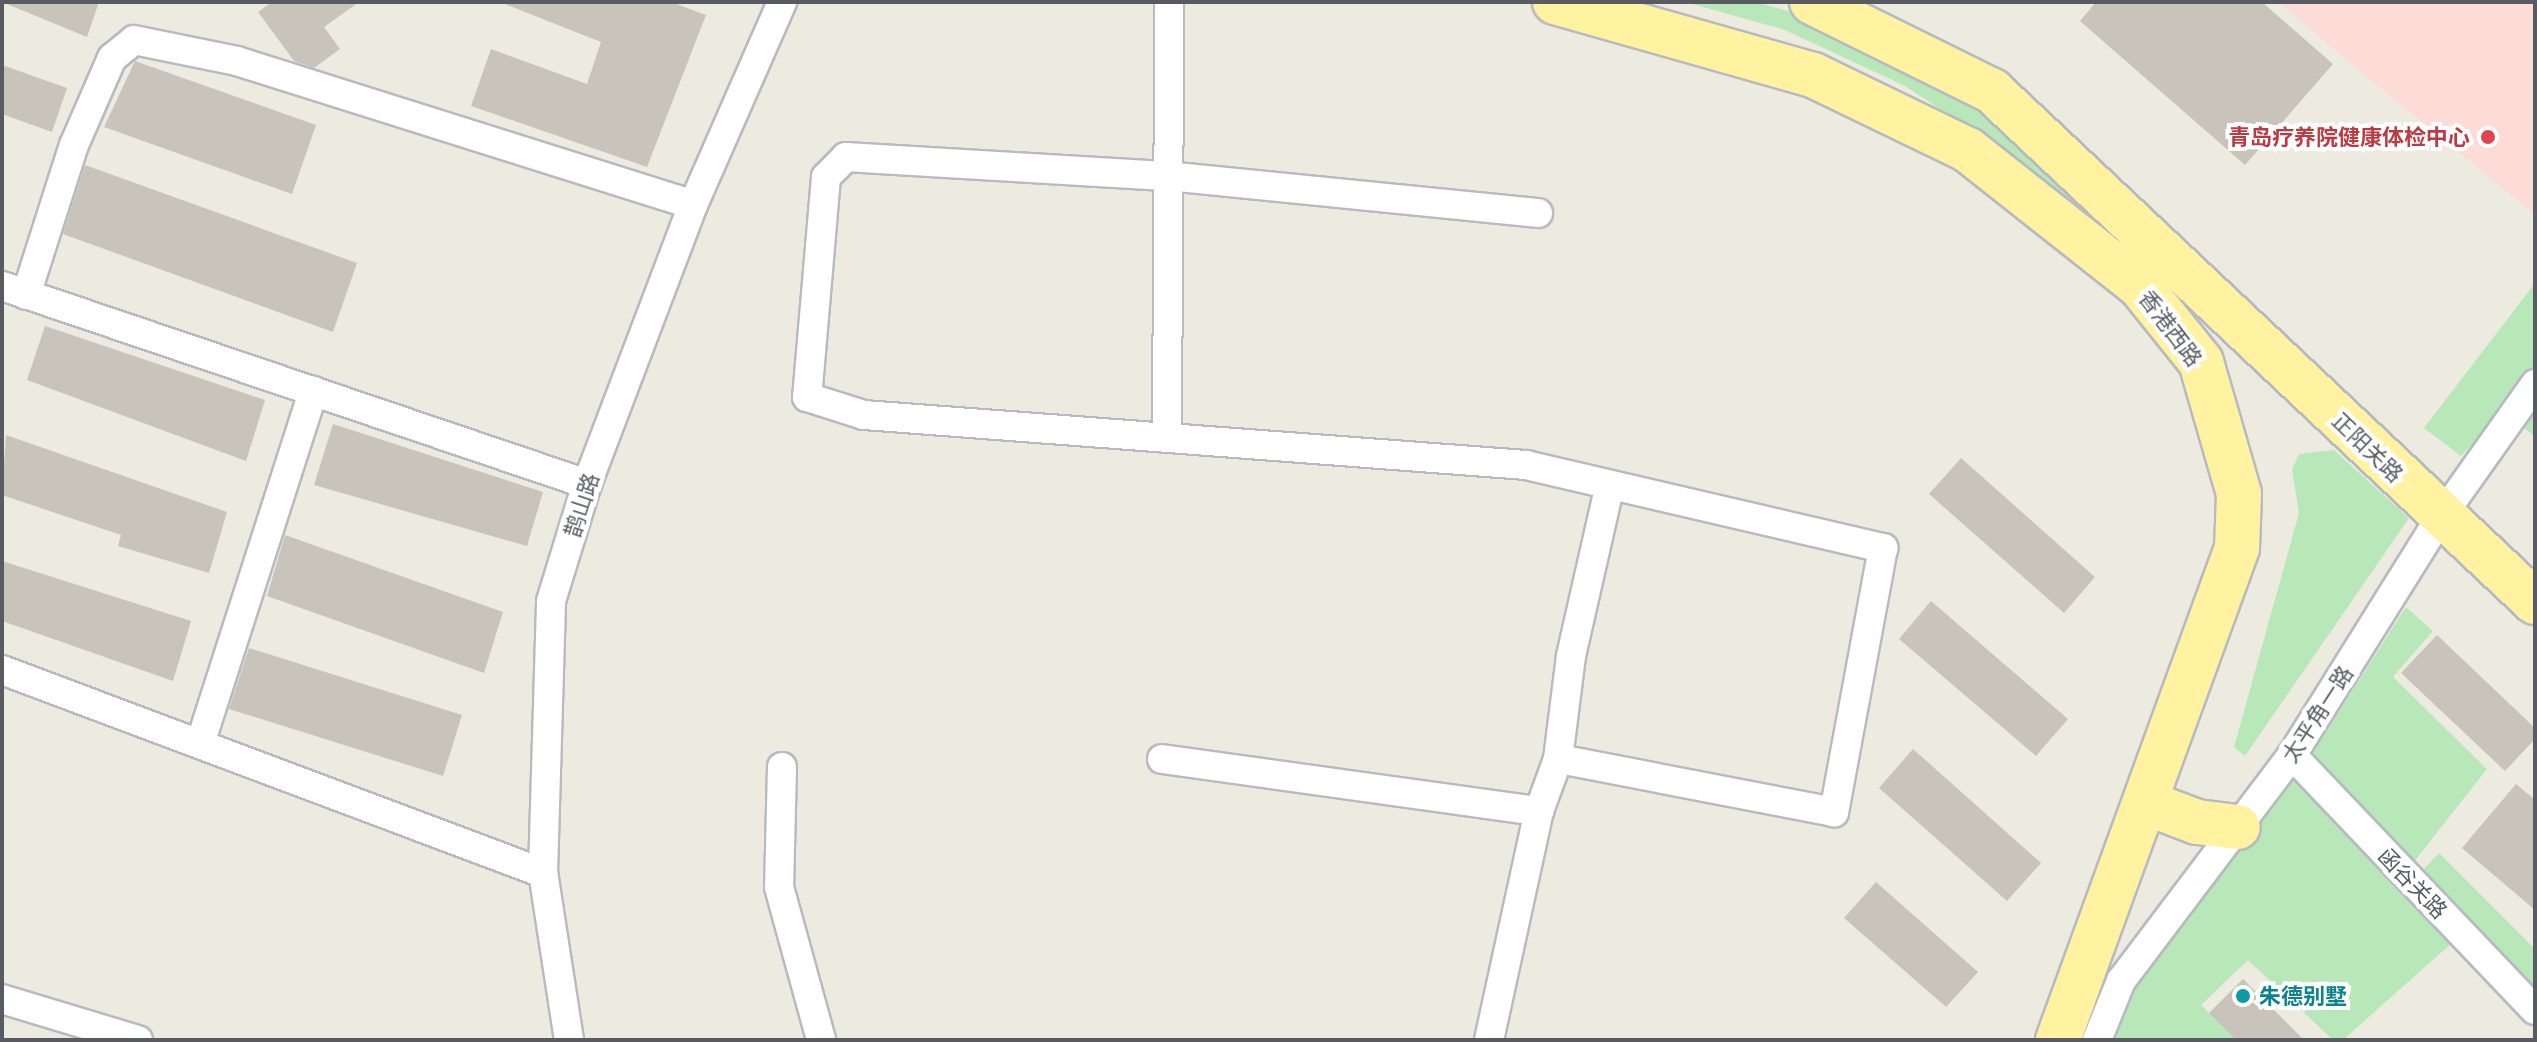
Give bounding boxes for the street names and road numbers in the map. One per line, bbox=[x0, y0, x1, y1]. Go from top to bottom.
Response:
street label: 香港西路 bbox=[2134, 285, 2208, 371]
street label: 正阳关路 bbox=[2327, 407, 2409, 487]
street label: 鹊山路 bbox=[558, 470, 604, 540]
street label: 太平角一路 bbox=[2276, 661, 2358, 767]
street label: 函谷关路 bbox=[2373, 842, 2453, 924]

